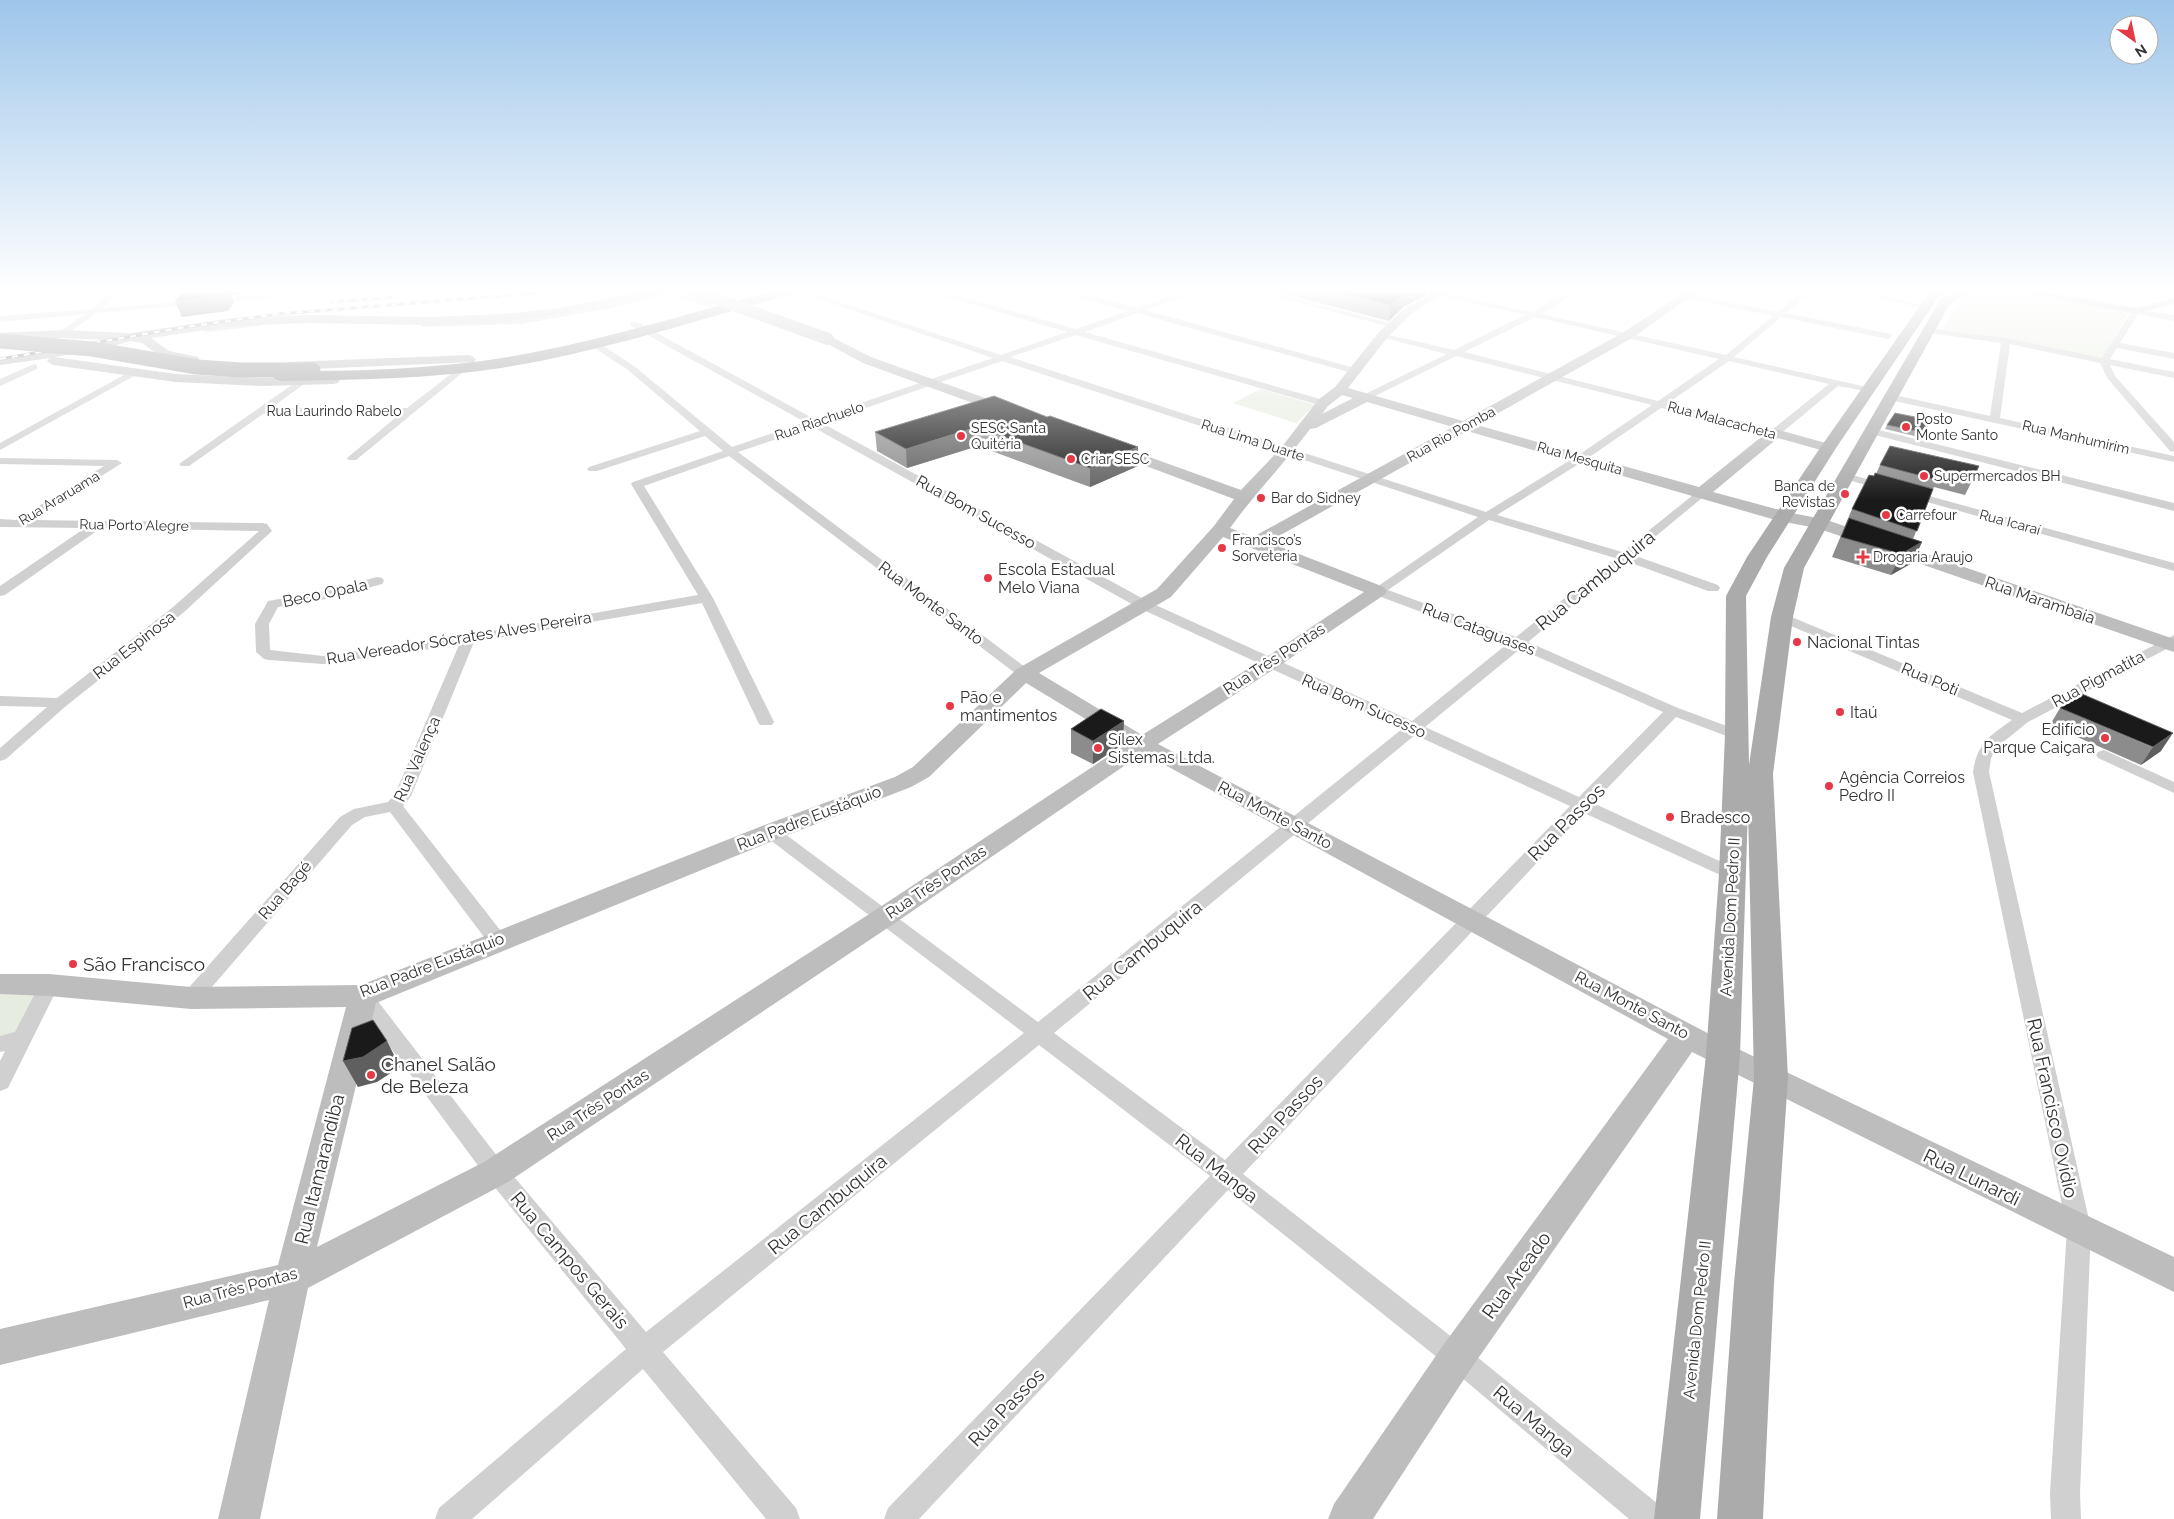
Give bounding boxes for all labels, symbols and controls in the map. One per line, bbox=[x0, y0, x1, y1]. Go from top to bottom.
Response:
north arrow bbox=[2109, 15, 2159, 65]
text: N bbox=[2132, 41, 2150, 61]
street label: Rua Riachuelo bbox=[773, 398, 865, 444]
street label: Rua Malacacheta bbox=[1666, 398, 1778, 442]
street label: Rua Laurindo Rabelo bbox=[266, 403, 402, 419]
street label: Rua Rio Pomba bbox=[1404, 403, 1498, 465]
place label: Posto Monte Santo bbox=[1916, 411, 1998, 443]
street label: Rua Lima Duarte bbox=[1199, 416, 1307, 464]
street label: Rua Manhumirim bbox=[2021, 417, 2131, 457]
place label: SESC Santa Quitéria bbox=[971, 420, 1046, 452]
marker: Posto Monte Santo bbox=[1900, 421, 1912, 433]
marker: SESC Santa Quitéria bbox=[955, 430, 967, 442]
street label: Rua Mesquita bbox=[1535, 438, 1625, 478]
place label: Criar SESC bbox=[1081, 451, 1150, 467]
marker: Criar SESC bbox=[1065, 453, 1077, 465]
street label: Rua Araruama bbox=[16, 468, 102, 528]
place label: Supermercados BH bbox=[1934, 468, 2061, 484]
marker: Supermercados BH bbox=[1918, 470, 1930, 482]
street label: Rua Bom Sucesso bbox=[913, 471, 1039, 553]
place label: Banca de Revistas bbox=[1774, 478, 1835, 510]
marker: Banca de Revistas bbox=[1839, 488, 1851, 500]
place label: Bar do Sidney bbox=[1271, 490, 1361, 506]
marker: Bar do Sidney bbox=[1255, 492, 1267, 504]
street label: Rua Icaraí bbox=[1978, 506, 2043, 538]
place label: Carrefour bbox=[1896, 507, 1957, 523]
marker: Carrefour bbox=[1880, 509, 1892, 521]
street label: Rua Porto Alegre bbox=[79, 516, 189, 534]
street label: Rua Cambuquira bbox=[1531, 525, 1659, 635]
place label: Francisco’s Sorveteria bbox=[1232, 532, 1302, 564]
marker: Francisco’s Sorveteria bbox=[1216, 542, 1228, 554]
place label: Drogaria Araujo bbox=[1873, 549, 1973, 565]
marker: Drogaria Araujo bbox=[1857, 551, 1869, 563]
street label: Rua Monte Santo bbox=[875, 557, 987, 649]
place label: Escola Estadual Melo Viana bbox=[998, 560, 1116, 597]
marker: Escola Estadual Melo Viana bbox=[982, 572, 994, 584]
street label: Rua Marambaia bbox=[1982, 572, 2098, 628]
street label: Beco Opala bbox=[281, 575, 369, 611]
street label: Rua Cataguases bbox=[1420, 599, 1538, 659]
street label: Rua Espinosa bbox=[89, 607, 179, 683]
street label: Rua Vereador Sócrates Alves Pereira bbox=[325, 608, 593, 668]
street label: Rua Três Pontas bbox=[1220, 619, 1329, 699]
place label: Nacional Tintas bbox=[1807, 633, 1920, 652]
marker: Nacional Tintas bbox=[1791, 636, 1803, 648]
street label: Rua Pigmatita bbox=[2048, 647, 2148, 711]
street label: Rua Poti bbox=[1898, 658, 1962, 700]
street label: Rua Bom Sucesso bbox=[1299, 670, 1429, 742]
place label: Pão e mantimentos bbox=[960, 688, 1058, 725]
marker: Pão e mantimentos bbox=[944, 700, 956, 712]
place label: Itaú bbox=[1850, 703, 1877, 722]
marker: Itaú bbox=[1834, 706, 1846, 718]
street label: Rua Valença bbox=[390, 713, 444, 805]
place label: Edifício Parque Caiçara bbox=[1983, 720, 2095, 757]
place label: Sílex Sistemas Ltda. bbox=[1108, 730, 1215, 767]
marker: Edifício Parque Caiçara bbox=[2099, 732, 2111, 744]
marker: Sílex Sistemas Ltda. bbox=[1092, 742, 1104, 754]
place label: Agência Correios Pedro II bbox=[1839, 768, 1965, 805]
street label: Rua Monte Santo bbox=[1215, 777, 1335, 853]
street label: Rua Passos bbox=[1523, 779, 1609, 865]
marker: Agência Correios Pedro II bbox=[1823, 780, 1835, 792]
street label: Rua Padre Eustáquio bbox=[734, 782, 884, 854]
place label: Bradesco bbox=[1680, 808, 1750, 827]
marker: Bradesco bbox=[1664, 811, 1676, 823]
street label: Avenida Dom Pedro II bbox=[1716, 837, 1744, 997]
street label: Rua Três Pontas bbox=[882, 841, 990, 923]
street label: Rua Bagé bbox=[254, 857, 316, 923]
street label: Rua Cambuquira bbox=[1078, 895, 1206, 1005]
street label: Rua Padre Eustáquio bbox=[357, 929, 507, 1001]
place label: São Francisco bbox=[83, 953, 205, 975]
marker: São Francisco bbox=[67, 958, 79, 970]
street label: Rua Monte Santo bbox=[1572, 967, 1692, 1043]
street label: Rua Francisco Ovídio bbox=[2023, 1016, 2083, 1200]
place label: Chanel Salão de Beleza bbox=[381, 1053, 496, 1097]
street label: Rua Três Pontas bbox=[544, 1065, 653, 1145]
marker: Chanel Salão de Beleza bbox=[365, 1069, 377, 1081]
street label: Rua Passos bbox=[1243, 1070, 1327, 1158]
street label: Rua Itamarandiba bbox=[290, 1092, 348, 1246]
street label: Rua Manga bbox=[1171, 1129, 1263, 1207]
street label: Rua Lunardi bbox=[1920, 1144, 2024, 1210]
street label: Rua Cambuquira bbox=[763, 1149, 891, 1259]
street label: Rua Campos Gerais bbox=[506, 1187, 634, 1333]
street label: Rua Areado bbox=[1477, 1227, 1555, 1323]
street label: Avenida Dom Pedro II bbox=[1679, 1240, 1715, 1400]
street label: Rua Três Pontas bbox=[181, 1264, 299, 1312]
street label: Rua Passos bbox=[963, 1364, 1049, 1450]
street label: Rua Manga bbox=[1489, 1381, 1579, 1461]

